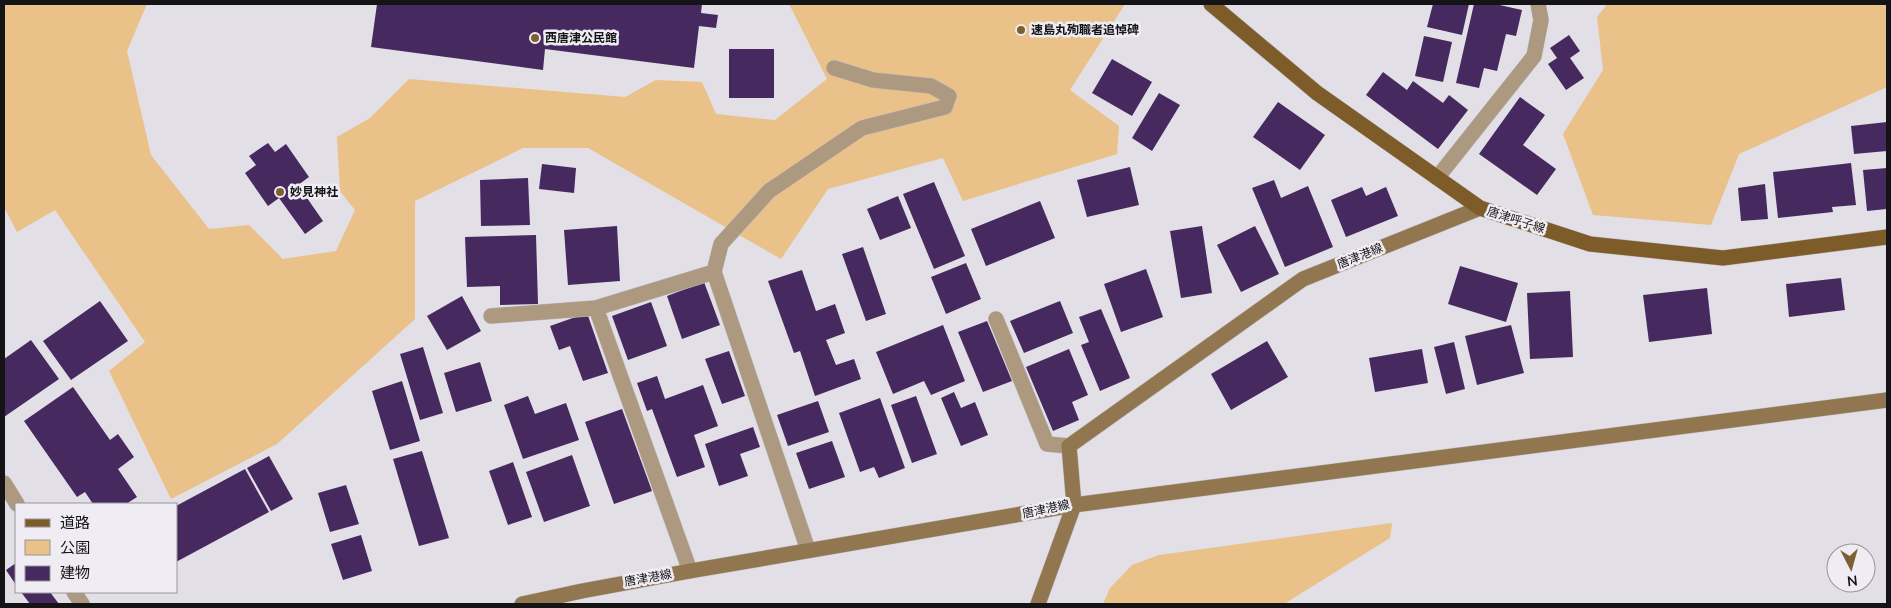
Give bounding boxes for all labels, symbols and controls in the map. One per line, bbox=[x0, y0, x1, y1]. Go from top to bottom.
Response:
place label: 速島丸殉職者追悼碑 bbox=[1031, 22, 1139, 38]
marker: 速島丸殉職者追悼碑 bbox=[1015, 24, 1027, 36]
place label: 西唐津公民館 bbox=[545, 30, 617, 46]
marker: 西唐津公民館 bbox=[529, 32, 541, 44]
place label: 妙見神社 bbox=[290, 184, 338, 200]
marker: 妙見神社 bbox=[274, 186, 286, 198]
street label: 唐津呼子線 bbox=[1485, 203, 1547, 237]
street label: 唐津港線 bbox=[1335, 240, 1385, 272]
street label: 唐津港線 bbox=[1021, 496, 1071, 522]
legend bbox=[15, 503, 178, 593]
text: 道路 bbox=[60, 513, 90, 533]
text: 公園 bbox=[60, 538, 90, 558]
north arrow bbox=[1826, 543, 1876, 593]
text: 建物 bbox=[60, 563, 90, 583]
street label: 唐津港線 bbox=[623, 566, 673, 590]
text: N bbox=[1846, 570, 1859, 590]

